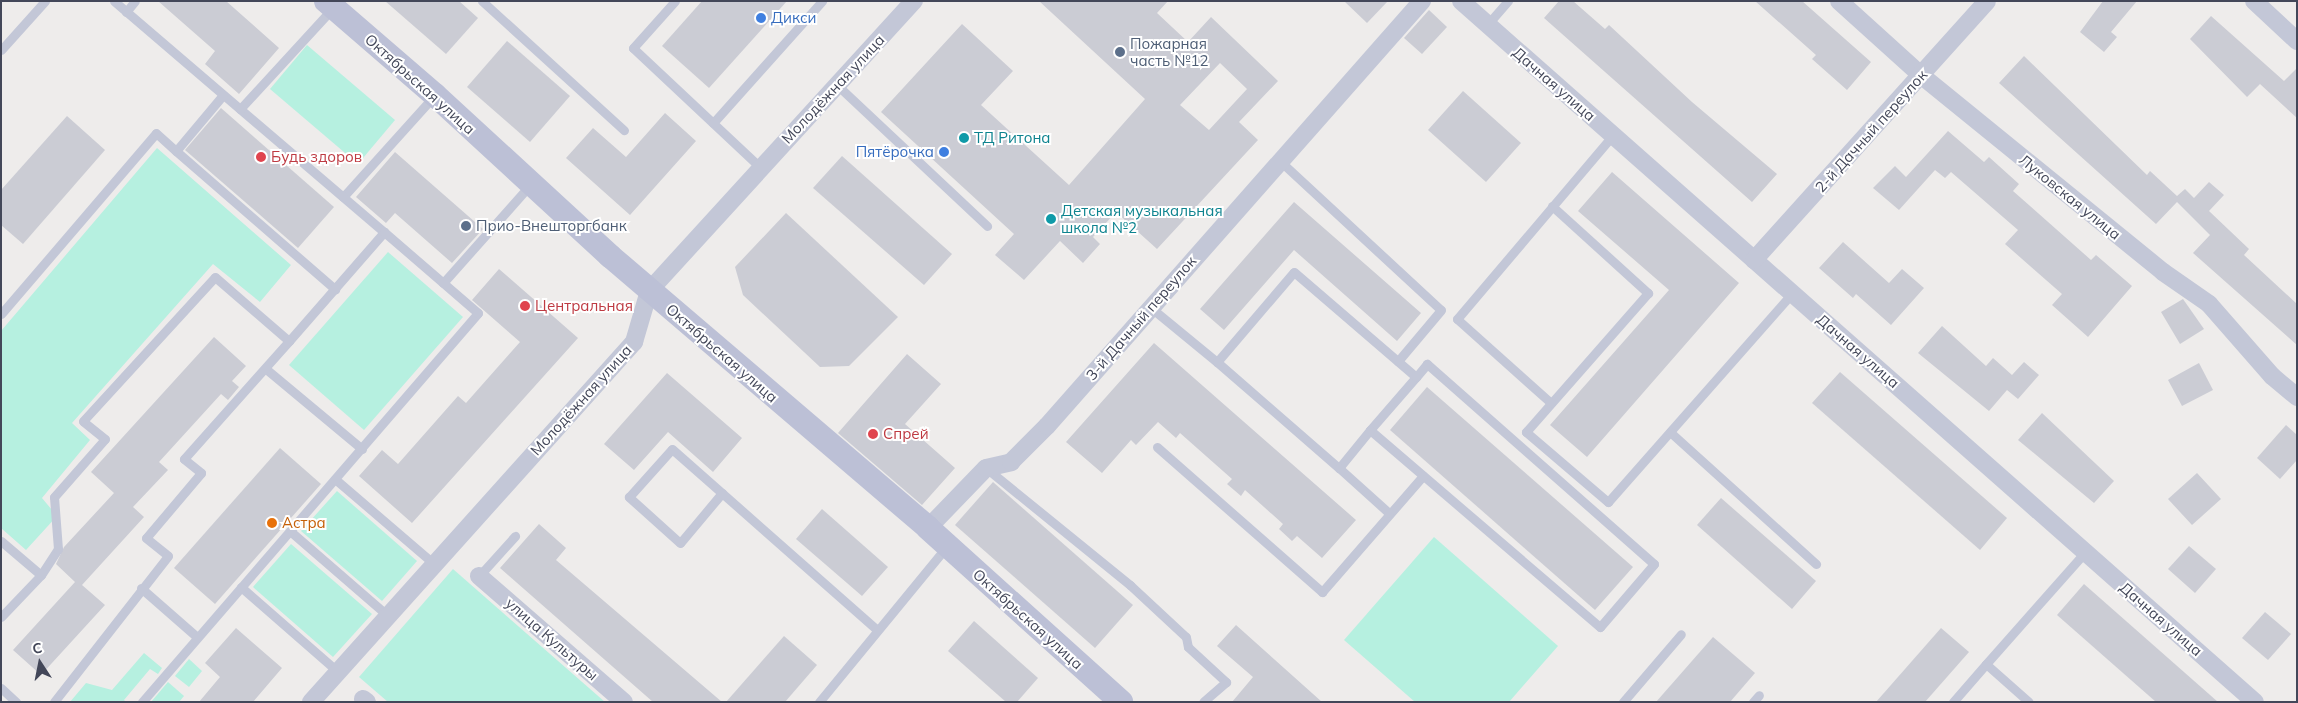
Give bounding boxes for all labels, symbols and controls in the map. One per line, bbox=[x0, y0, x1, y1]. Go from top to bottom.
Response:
place label: Дикси bbox=[771, 9, 817, 27]
marker: Дикси bbox=[755, 12, 767, 24]
street label: Октябрьская улица bbox=[361, 30, 479, 138]
street label: Молодёжная улица bbox=[778, 31, 888, 147]
place label: Пожарная часть №12 bbox=[1130, 34, 1208, 69]
street label: Дачная улица bbox=[1509, 43, 1599, 125]
marker: Пожарная часть №12 bbox=[1114, 46, 1126, 58]
street label: 2-й Дачный переулок bbox=[1811, 66, 1931, 196]
place label: ТД Ритона bbox=[974, 129, 1050, 147]
marker: ТД Ритона bbox=[958, 132, 970, 144]
place label: Пятёрочка bbox=[856, 143, 934, 161]
marker: Пятёрочка bbox=[938, 146, 950, 158]
place label: Будь здоров bbox=[271, 148, 362, 166]
marker: Будь здоров bbox=[255, 151, 267, 163]
street label: Луковская улица bbox=[2016, 151, 2124, 243]
place label: Детская музыкальная школа №2 bbox=[1061, 201, 1223, 236]
marker: Детская музыкальная школа №2 bbox=[1045, 213, 1057, 225]
place label: Прио-Внешторгбанк bbox=[476, 217, 627, 235]
marker: Прио-Внешторгбанк bbox=[460, 220, 472, 232]
street label: 3-й Дачный переулок bbox=[1082, 252, 1200, 384]
place label: Центральная bbox=[535, 297, 633, 315]
marker: Центральная bbox=[519, 300, 531, 312]
street label: Октябрьская улица bbox=[663, 300, 781, 406]
street label: Дачная улица bbox=[1813, 310, 1903, 392]
street label: Молодёжная улица bbox=[527, 341, 635, 459]
place label: Спрей bbox=[883, 425, 929, 443]
marker: Спрей bbox=[867, 428, 879, 440]
place label: Астра bbox=[282, 514, 326, 532]
marker: Астра bbox=[266, 517, 278, 529]
street label: Октябрьская улица bbox=[969, 565, 1087, 673]
street label: Дачная улица bbox=[2116, 578, 2206, 660]
street label: улица Культуры bbox=[502, 594, 602, 684]
north arrow bbox=[15, 638, 65, 688]
text: С bbox=[31, 639, 44, 658]

